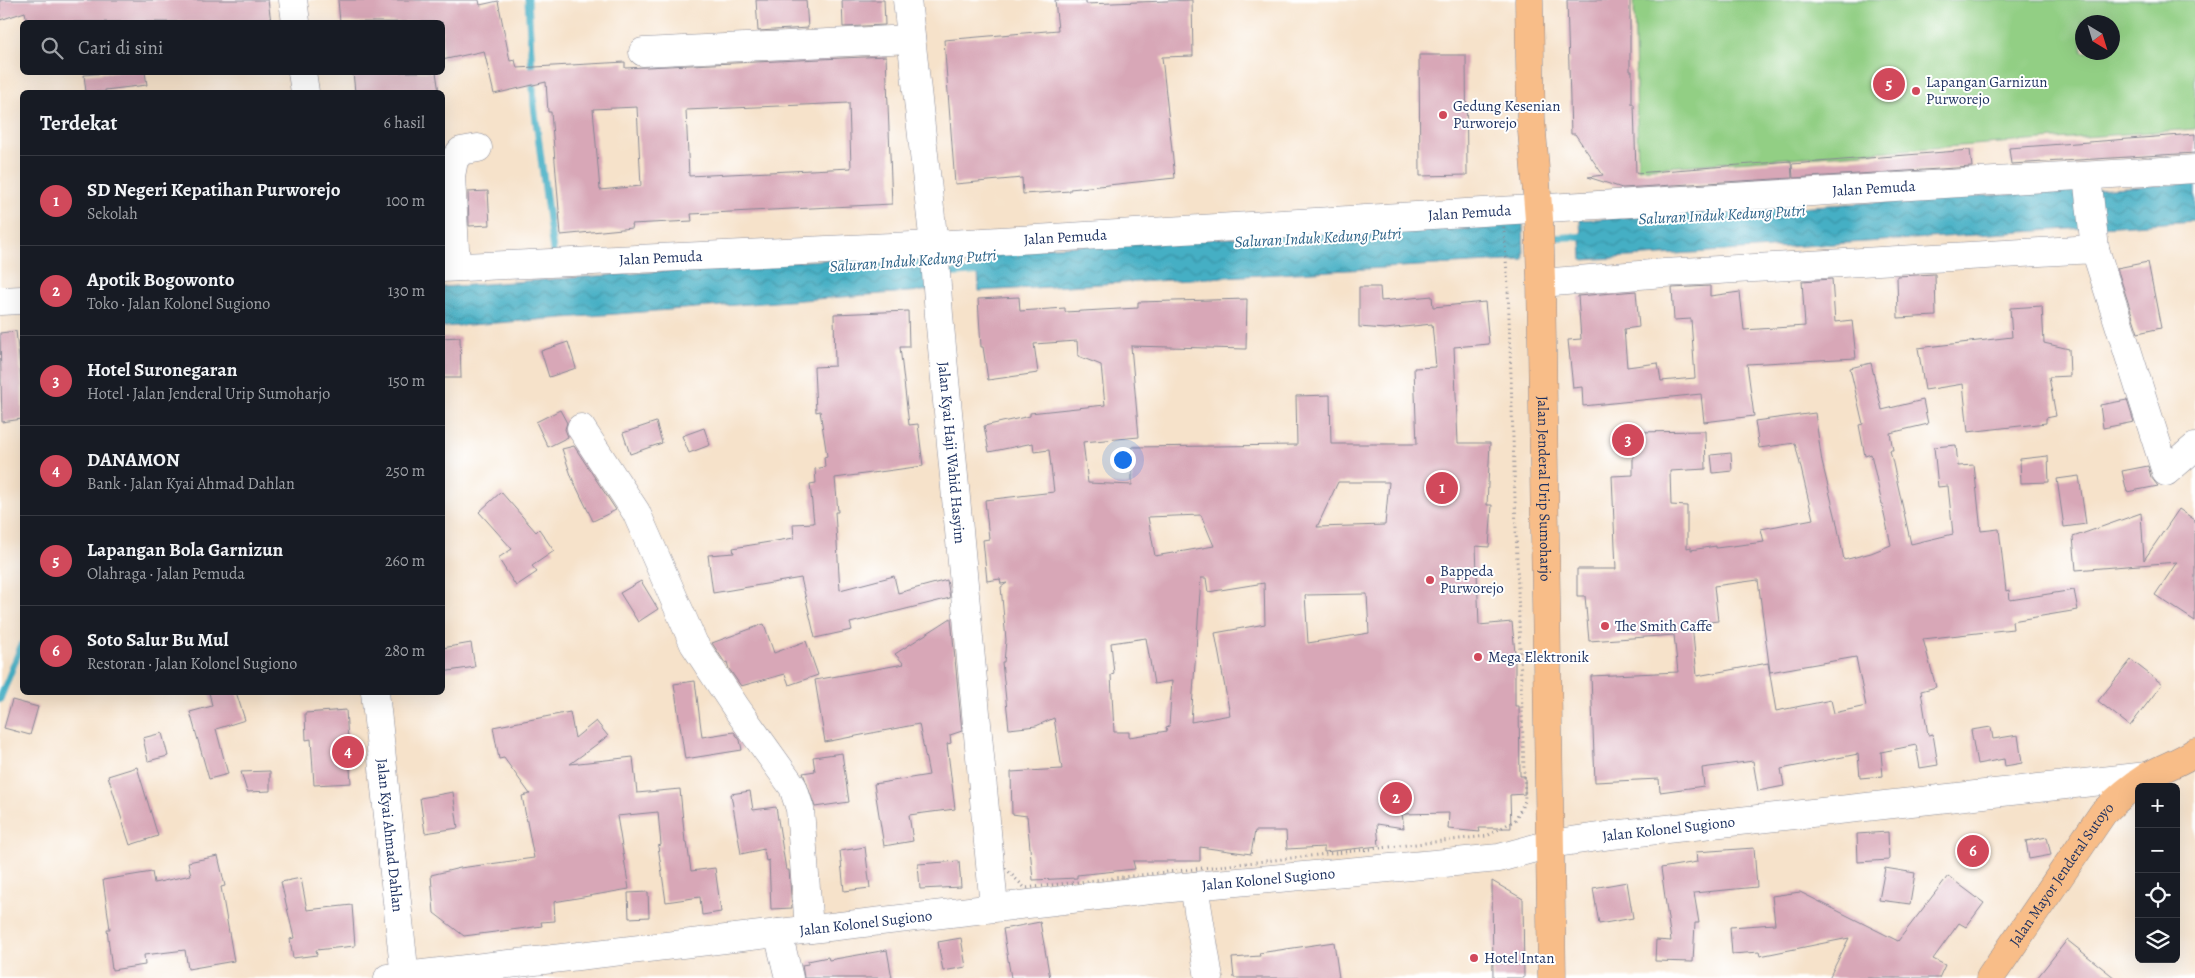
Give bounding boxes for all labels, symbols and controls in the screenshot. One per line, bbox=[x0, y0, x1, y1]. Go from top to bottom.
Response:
north arrow bbox=[2075, 15, 2120, 60]
search box bbox=[20, 20, 445, 75]
icon: search bbox=[38, 34, 66, 62]
text: Cari di sini bbox=[78, 35, 163, 61]
pin: 5 bbox=[1873, 65, 1905, 103]
place label: Lapangan Garnizun Purworejo bbox=[1926, 72, 2048, 109]
marker: Lapangan Garnizun Purworejo bbox=[1910, 85, 1922, 97]
place label: Gedung Kesenian Purworejo bbox=[1453, 96, 1560, 133]
text: Terdekat bbox=[40, 109, 118, 137]
marker: Gedung Kesenian Purworejo bbox=[1437, 109, 1449, 121]
text: 6 hasil bbox=[384, 112, 425, 134]
street label: Jalan Pemuda bbox=[1832, 176, 1916, 201]
text: SD Negeri Kepatihan Purworejo bbox=[87, 177, 340, 203]
text: 1 bbox=[53, 190, 59, 212]
text: 100 m bbox=[386, 190, 425, 212]
street label: Jalan Pemuda bbox=[1427, 200, 1512, 225]
water label: Saluran Induk Kedung Putri bbox=[1638, 200, 1806, 230]
text: Sekolah bbox=[87, 203, 138, 225]
water label: Saluran Induk Kedung Putri bbox=[1234, 223, 1402, 253]
street label: Jalan Pemuda bbox=[1023, 225, 1107, 250]
water label: Saluran Induk Kedung Putri bbox=[829, 244, 997, 278]
street label: Jalan Pemuda bbox=[619, 246, 703, 270]
text: Apotik Bogowonto bbox=[87, 267, 235, 293]
text: 2 bbox=[52, 280, 60, 302]
text: 130 m bbox=[388, 280, 425, 302]
text: Toko · Jalan Kolonel Sugiono bbox=[87, 293, 270, 315]
text: Hotel Suronegaran bbox=[87, 357, 237, 383]
street label: Jalan Kyai Haji Wahid Hasyim bbox=[933, 361, 970, 545]
text: 3 bbox=[53, 370, 59, 392]
text: 150 m bbox=[388, 370, 425, 392]
text: Hotel · Jalan Jenderal Urip Sumoharjo bbox=[87, 383, 330, 405]
street label: Jalan Jenderal Urip Sumoharjo bbox=[1533, 396, 1556, 582]
pin: 3 bbox=[1612, 421, 1644, 459]
text: DANAMON bbox=[87, 447, 180, 473]
your location bbox=[1110, 447, 1136, 473]
text: 4 bbox=[52, 460, 60, 482]
text: 250 m bbox=[386, 460, 425, 482]
pin: 1 bbox=[1426, 469, 1458, 507]
text: Bank · Jalan Kyai Ahmad Dahlan bbox=[87, 473, 295, 495]
text: Lapangan Bola Garnizun bbox=[87, 537, 283, 563]
text: 5 bbox=[53, 550, 59, 572]
text: 260 m bbox=[385, 550, 425, 572]
place label: Bappeda Purworejo bbox=[1440, 561, 1504, 598]
text: Olahraga · Jalan Pemuda bbox=[87, 563, 245, 585]
marker: Bappeda Purworejo bbox=[1424, 574, 1436, 586]
place label: The Smith Caffe bbox=[1615, 616, 1713, 636]
marker: The Smith Caffe bbox=[1599, 620, 1611, 632]
text: Soto Salur Bu Mul bbox=[87, 627, 228, 653]
text: 6 bbox=[52, 640, 60, 662]
text: 280 m bbox=[385, 640, 425, 662]
place label: Mega Elektronik bbox=[1488, 647, 1589, 667]
marker: Mega Elektronik bbox=[1472, 651, 1484, 663]
text: Restoran · Jalan Kolonel Sugiono bbox=[87, 653, 297, 675]
pin: 4 bbox=[332, 733, 364, 771]
street label: Jalan Kyai Ahmad Dahlan bbox=[372, 757, 408, 913]
pin: 2 bbox=[1380, 779, 1412, 817]
map controls bbox=[2135, 783, 2180, 963]
button: + bbox=[2135, 783, 2180, 828]
street label: Jalan Mayor Jenderal Sutoyo bbox=[2005, 798, 2118, 950]
street label: Jalan Kolonel Sugiono bbox=[1601, 811, 1736, 846]
button: − bbox=[2135, 828, 2180, 873]
pin: 6 bbox=[1957, 832, 1989, 870]
street label: Jalan Kolonel Sugiono bbox=[1201, 863, 1336, 895]
button: locate bbox=[2135, 873, 2180, 918]
street label: Jalan Kolonel Sugiono bbox=[798, 905, 933, 940]
button: layers bbox=[2135, 918, 2180, 963]
place label: Hotel Intan bbox=[1484, 948, 1554, 968]
marker: Hotel Intan bbox=[1468, 952, 1480, 964]

